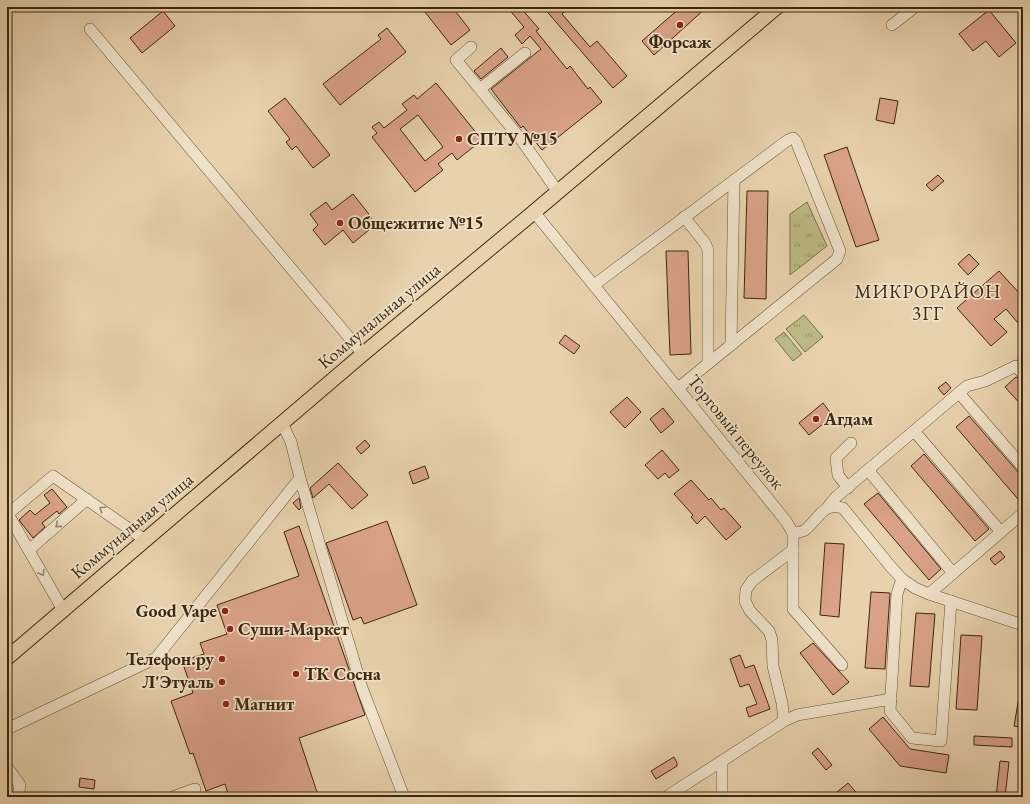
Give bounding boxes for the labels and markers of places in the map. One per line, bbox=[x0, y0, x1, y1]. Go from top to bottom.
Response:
marker: Форсаж bbox=[675, 20, 685, 30]
place label: Форсаж bbox=[649, 30, 712, 53]
place label: СПТУ №15 bbox=[467, 127, 558, 150]
marker: СПТУ №15 bbox=[454, 134, 464, 144]
place label: Общежитие №15 bbox=[348, 211, 484, 234]
marker: Общежитие №15 bbox=[335, 218, 345, 228]
place label: Агдам bbox=[823, 407, 873, 430]
marker: Агдам bbox=[811, 414, 821, 424]
place label: Good Vape bbox=[136, 599, 217, 622]
marker: Good Vape bbox=[220, 606, 230, 616]
place label: Суши-Маркет bbox=[238, 617, 349, 640]
marker: Суши-Маркет bbox=[225, 624, 235, 634]
place label: Телефон.ру bbox=[126, 647, 214, 670]
marker: Телефон.ру bbox=[217, 654, 227, 664]
place label: ТК Сосна bbox=[304, 662, 381, 685]
marker: ТК Сосна bbox=[291, 669, 301, 679]
place label: Л'Этуаль bbox=[142, 670, 214, 693]
marker: Л'Этуаль bbox=[217, 677, 227, 687]
place label: Магнит bbox=[234, 692, 294, 715]
marker: Магнит bbox=[221, 699, 231, 709]

